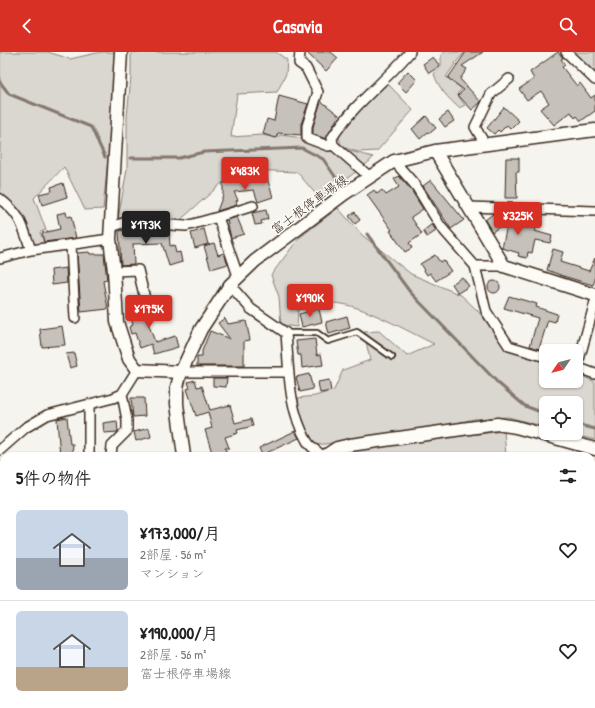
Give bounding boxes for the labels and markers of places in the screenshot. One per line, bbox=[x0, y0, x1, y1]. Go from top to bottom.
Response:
pin: ¥483K bbox=[217, 157, 273, 191]
pin: ¥325K bbox=[490, 202, 546, 236]
pin: ¥173K bbox=[118, 211, 174, 245]
pin: ¥190K bbox=[282, 284, 338, 318]
pin: ¥175K bbox=[121, 295, 177, 329]

